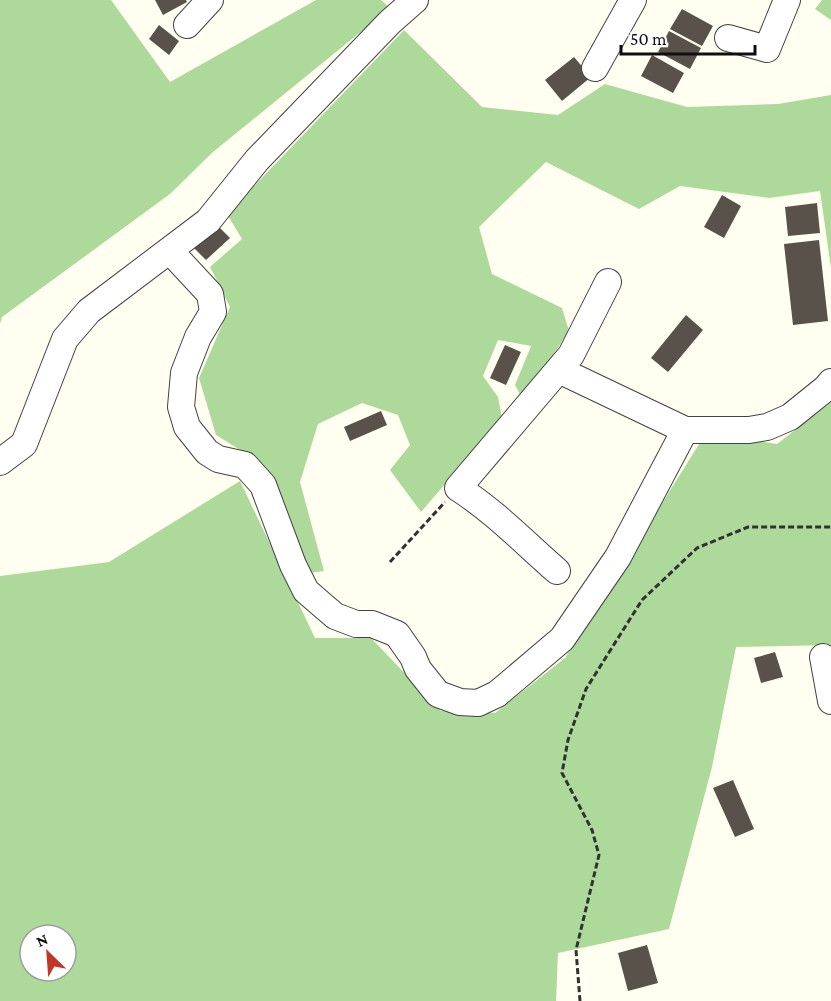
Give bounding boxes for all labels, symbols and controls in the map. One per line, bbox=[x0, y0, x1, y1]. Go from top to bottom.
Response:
scale bar bbox=[621, 18, 754, 56]
text: 50 m bbox=[630, 29, 667, 49]
north arrow bbox=[18, 923, 78, 983]
text: N bbox=[33, 930, 50, 950]

